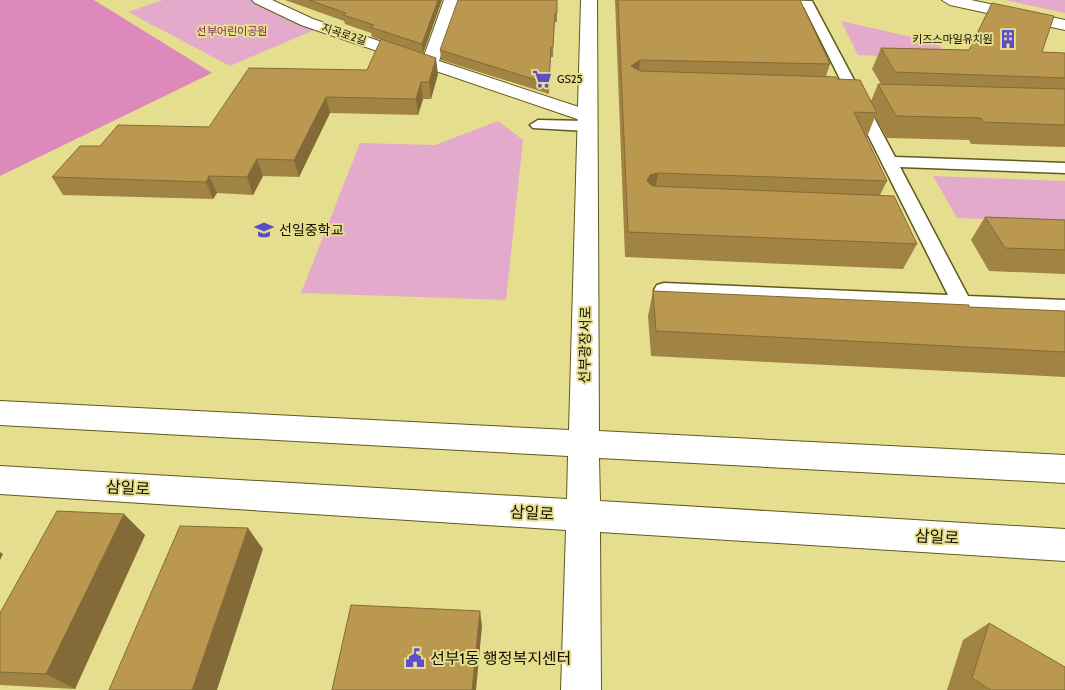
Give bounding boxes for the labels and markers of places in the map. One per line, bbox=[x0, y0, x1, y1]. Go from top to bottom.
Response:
building icon: 키즈스마일유치원 bbox=[997, 28, 1019, 50]
place label: 키즈스마일유치원 bbox=[912, 32, 993, 46]
supermarket icon: GS25 bbox=[531, 68, 553, 90]
place label: GS25 bbox=[557, 72, 583, 86]
school or university icon: 선일중학교 bbox=[253, 219, 275, 241]
place label: 선일중학교 bbox=[279, 221, 344, 239]
public building icon: 선부1동 행정복지센터 bbox=[404, 647, 426, 669]
place label: 선부1동 행정복지센터 bbox=[430, 649, 571, 668]

